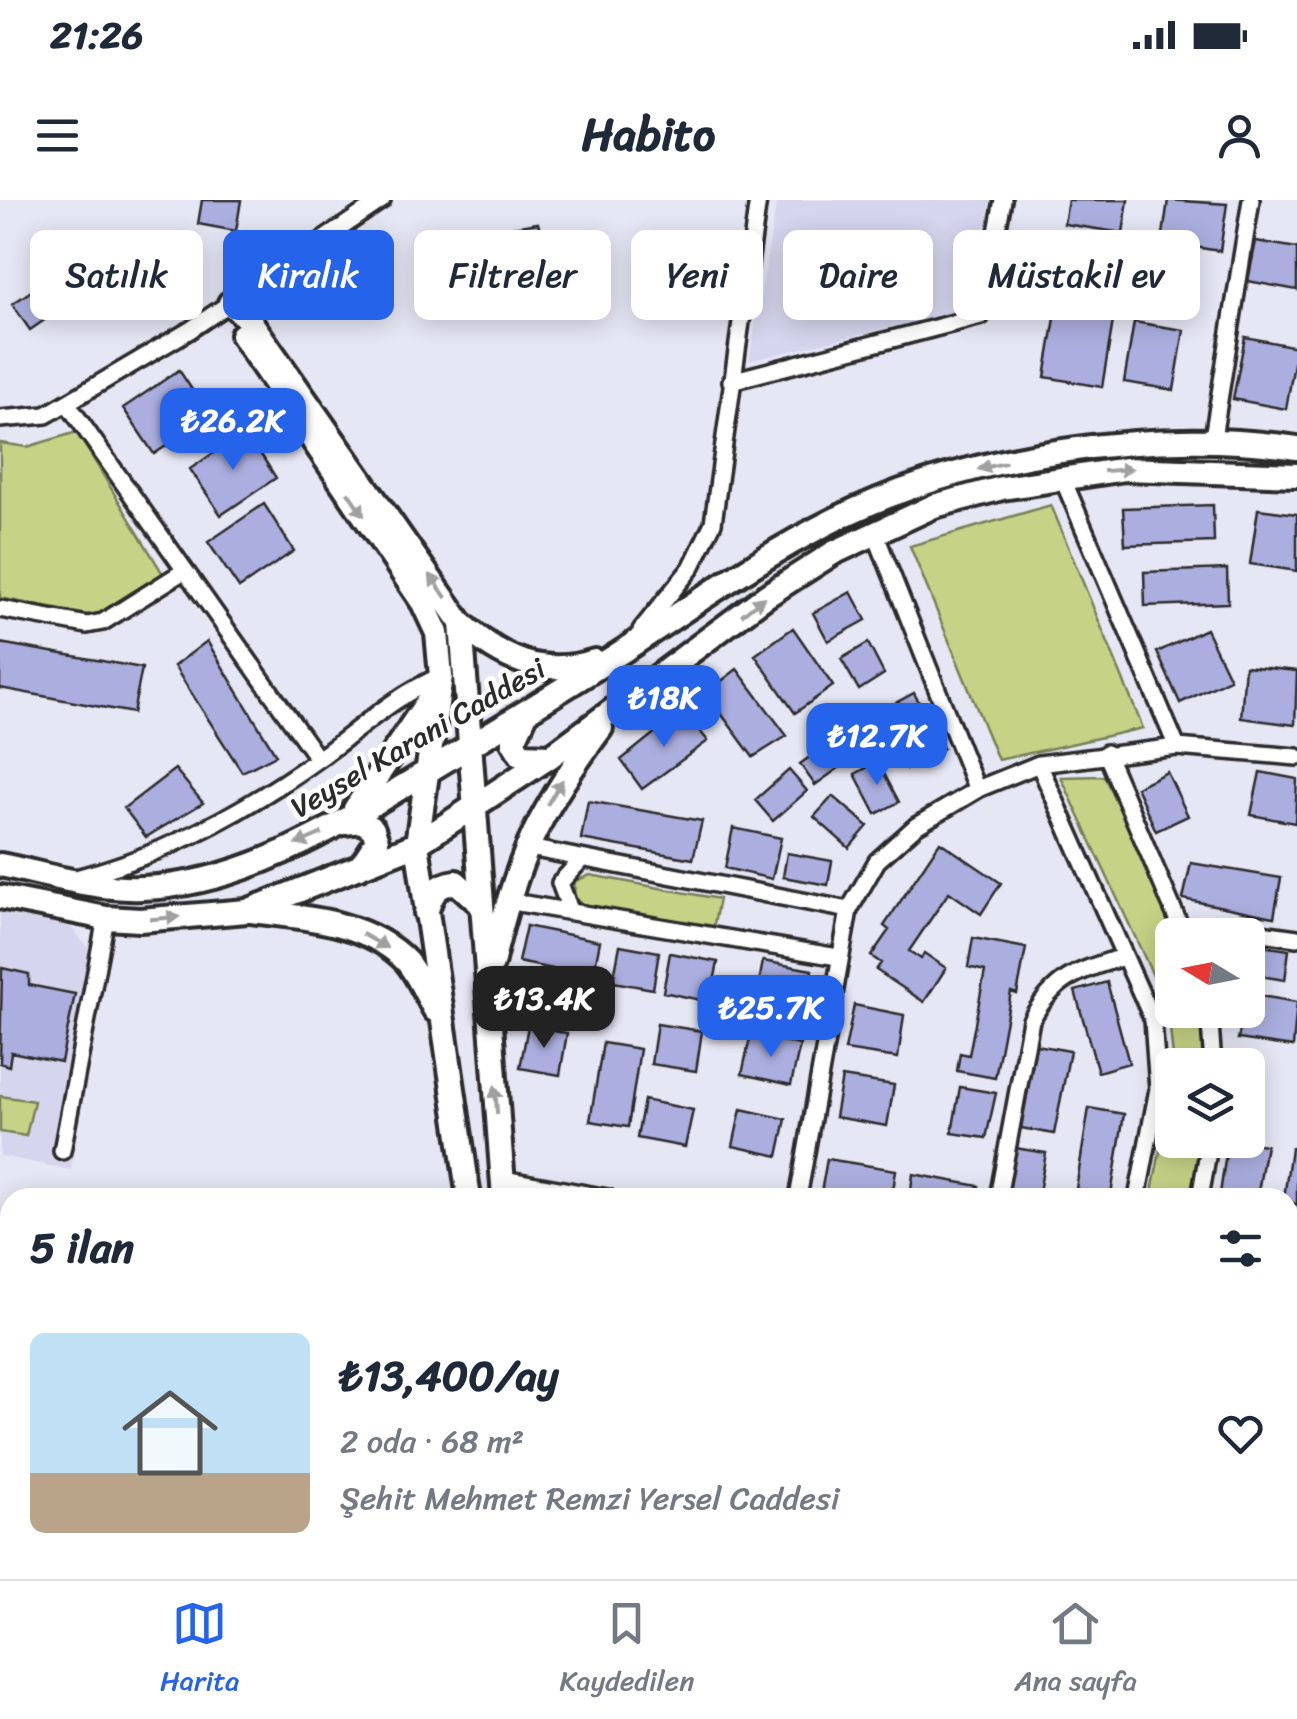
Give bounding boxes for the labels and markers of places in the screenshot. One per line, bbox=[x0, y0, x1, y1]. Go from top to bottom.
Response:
pin: ₺26.2K bbox=[152, 388, 314, 473]
pin: ₺18K bbox=[605, 665, 723, 750]
pin: ₺12.7K bbox=[796, 703, 958, 788]
pin: ₺13.4K bbox=[463, 966, 625, 1051]
pin: ₺25.7K bbox=[690, 975, 852, 1060]

